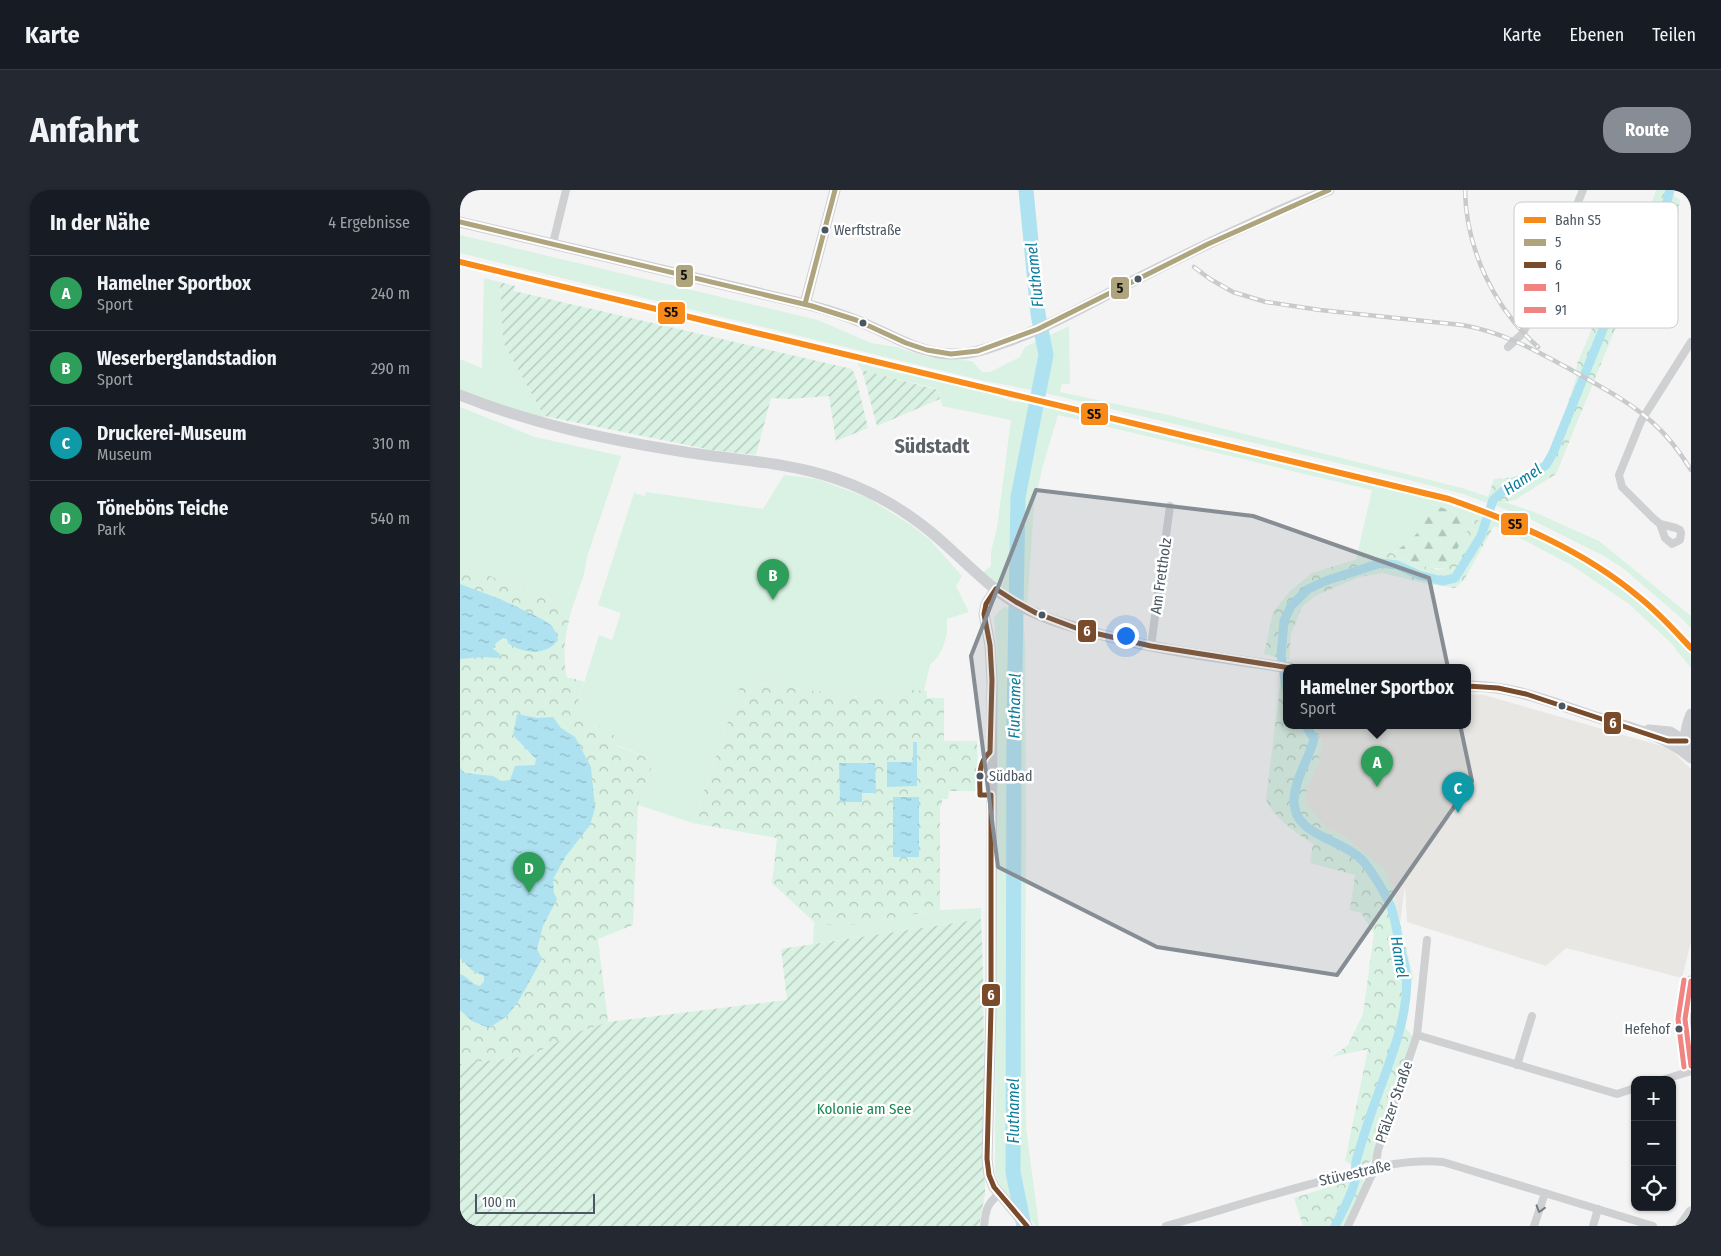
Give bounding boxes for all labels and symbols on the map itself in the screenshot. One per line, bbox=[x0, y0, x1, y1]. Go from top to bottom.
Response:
legend bbox=[1514, 202, 1678, 328]
text: Bahn S5 bbox=[1555, 212, 1601, 229]
place label: Werftstraße bbox=[834, 222, 901, 239]
marker: Werftstraße bbox=[820, 225, 830, 235]
text: 5 bbox=[1555, 234, 1561, 251]
water label: Fluthamel bbox=[1022, 242, 1047, 308]
text: 6 bbox=[1555, 257, 1562, 274]
line badge: 5 bbox=[675, 264, 694, 288]
text: 5 bbox=[681, 267, 688, 284]
unlabelled marker bbox=[1133, 274, 1143, 284]
line badge: 5 bbox=[1110, 276, 1130, 300]
text: 1 bbox=[1555, 279, 1560, 296]
text: 5 bbox=[1117, 280, 1124, 297]
line badge: S5 bbox=[657, 301, 686, 325]
text: 91 bbox=[1555, 302, 1567, 319]
text: S5 bbox=[664, 304, 678, 321]
unlabelled marker bbox=[858, 318, 868, 328]
line badge: S5 bbox=[1080, 402, 1109, 426]
text: S5 bbox=[1087, 406, 1101, 423]
district label: Südstadt bbox=[894, 434, 971, 458]
water label: Hamel bbox=[1500, 460, 1545, 499]
line badge: S5 bbox=[1500, 512, 1529, 536]
text: S5 bbox=[1508, 516, 1522, 533]
street label: Am Frettholz bbox=[1147, 537, 1175, 615]
pin: B bbox=[757, 559, 789, 600]
unlabelled marker bbox=[1037, 610, 1047, 620]
line badge: 6 bbox=[1077, 619, 1097, 643]
text: 6 bbox=[1083, 623, 1091, 640]
your location bbox=[1113, 623, 1139, 649]
water label: Fluthamel bbox=[1004, 673, 1025, 739]
unlabelled marker bbox=[1557, 701, 1567, 711]
line badge: 6 bbox=[1603, 711, 1622, 735]
text: 6 bbox=[1609, 715, 1617, 732]
pin: A bbox=[1361, 746, 1393, 787]
place label: Südbad bbox=[989, 768, 1032, 785]
marker: Südbad bbox=[975, 771, 985, 781]
pin: C bbox=[1442, 772, 1474, 813]
pin: D bbox=[513, 852, 545, 893]
water label: Hamel bbox=[1387, 935, 1412, 979]
line badge: 6 bbox=[981, 983, 1001, 1007]
text: 6 bbox=[987, 987, 995, 1004]
place label: Hefehof bbox=[1625, 1021, 1672, 1038]
marker: Hefehof bbox=[1674, 1024, 1684, 1034]
street label: Pfälzer Straße bbox=[1372, 1059, 1416, 1145]
water label: Fluthamel bbox=[1004, 1078, 1023, 1144]
park label: Kolonie am See bbox=[817, 1100, 911, 1118]
street label: Stüvestraße bbox=[1317, 1156, 1393, 1190]
scale bar bbox=[475, 1191, 595, 1214]
one-way arrow bbox=[1535, 1205, 1545, 1213]

